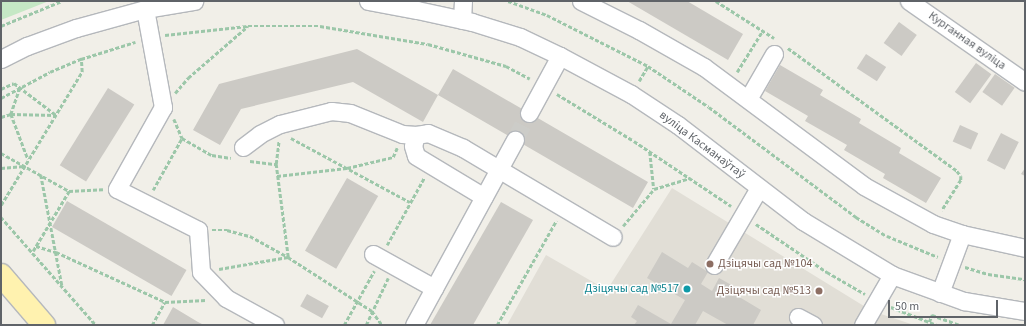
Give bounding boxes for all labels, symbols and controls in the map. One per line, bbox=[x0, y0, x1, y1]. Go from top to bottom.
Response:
street label: Курганная вуліца bbox=[925, 9, 1009, 73]
street label: вуліца Касманаўтаў bbox=[656, 108, 748, 182]
place label: Дзіцячы сад №104 bbox=[718, 257, 812, 271]
marker: Дзіцячы сад №104 bbox=[705, 259, 715, 269]
place label: Дзіцячы сад №517 bbox=[585, 282, 679, 296]
marker: Дзіцячы сад №517 bbox=[682, 284, 692, 294]
place label: Дзіцячы сад №513 bbox=[717, 284, 811, 298]
marker: Дзіцячы сад №513 bbox=[814, 286, 824, 296]
scale bar bbox=[890, 292, 1000, 318]
text: 50 m bbox=[895, 298, 919, 315]

